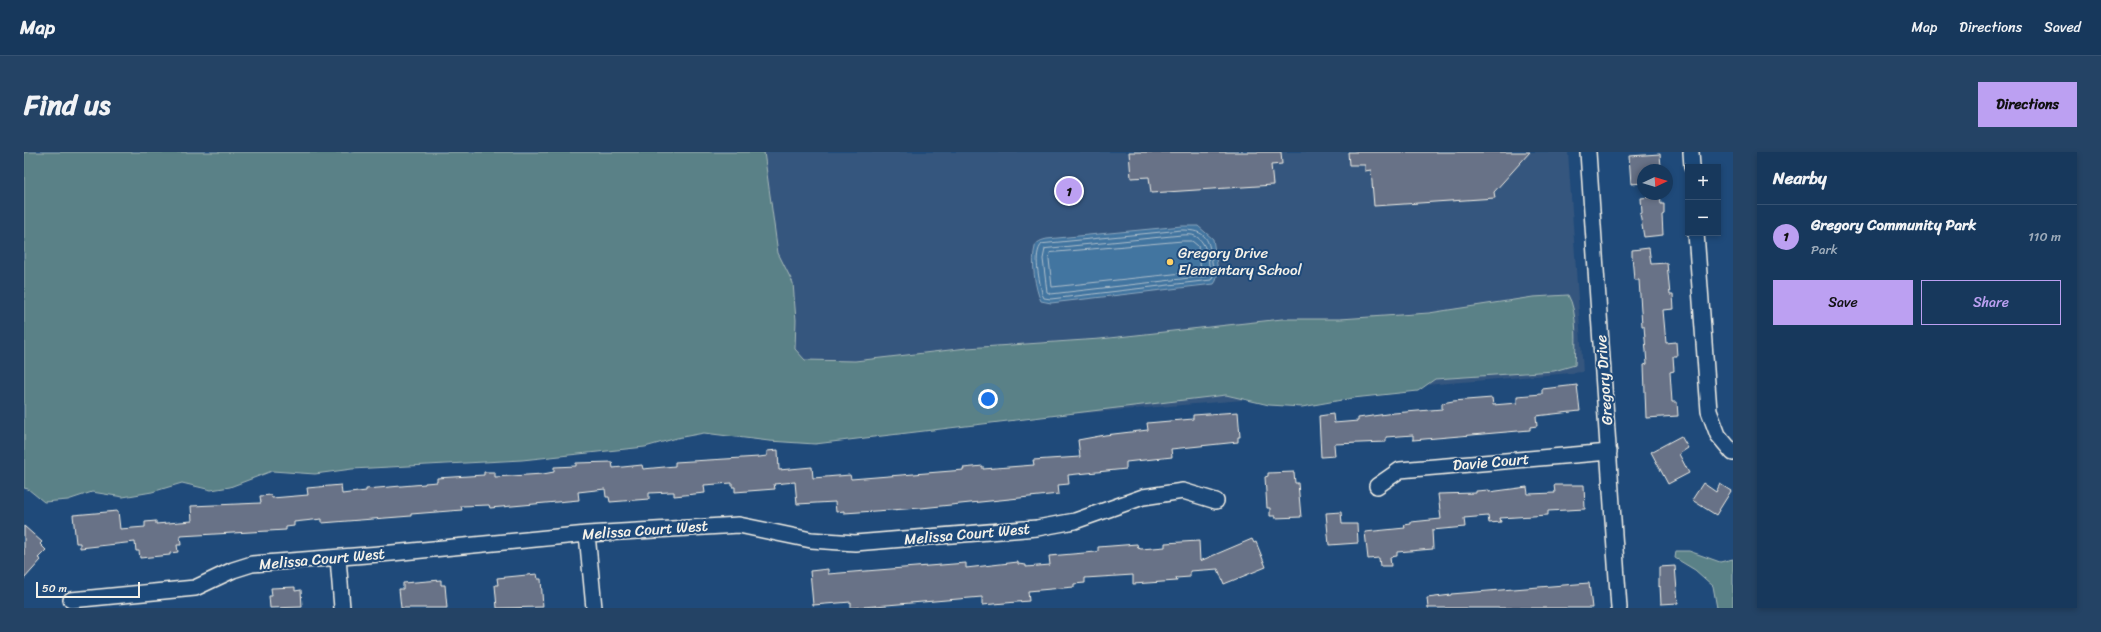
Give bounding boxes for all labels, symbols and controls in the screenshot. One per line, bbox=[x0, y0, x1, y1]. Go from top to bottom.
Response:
text: Map bbox=[20, 11, 55, 44]
text: Map bbox=[1911, 15, 1937, 40]
text: Directions bbox=[1959, 15, 2022, 40]
text: Saved bbox=[2044, 15, 2081, 40]
text: Find us bbox=[24, 80, 111, 129]
button: Directions bbox=[1978, 82, 2077, 127]
text: Nearby bbox=[1773, 163, 1827, 193]
north arrow bbox=[1637, 164, 1673, 200]
map controls bbox=[1685, 164, 1721, 236]
button: + bbox=[1685, 164, 1721, 200]
pin: 1 bbox=[1056, 176, 1082, 206]
button: − bbox=[1685, 200, 1721, 236]
text: Gregory Community Park bbox=[1811, 212, 1976, 238]
text: 1 bbox=[1783, 225, 1789, 248]
text: 110 m bbox=[2028, 225, 2061, 248]
text: Park bbox=[1811, 238, 1838, 261]
place label: Gregory Drive Elementary School bbox=[1178, 240, 1303, 283]
marker: Gregory Drive Elementary School bbox=[1165, 257, 1175, 267]
button: Save bbox=[1773, 280, 1913, 325]
button: Share bbox=[1921, 280, 2061, 325]
street label: Gregory Drive bbox=[1588, 334, 1620, 426]
your location bbox=[978, 389, 998, 409]
street label: Davie Court bbox=[1452, 446, 1531, 478]
street label: Melissa Court West bbox=[581, 513, 709, 547]
street label: Melissa Court West bbox=[903, 516, 1031, 552]
street label: Melissa Court West bbox=[258, 541, 386, 577]
text: 50 m bbox=[42, 579, 67, 598]
scale bar bbox=[36, 580, 140, 599]

